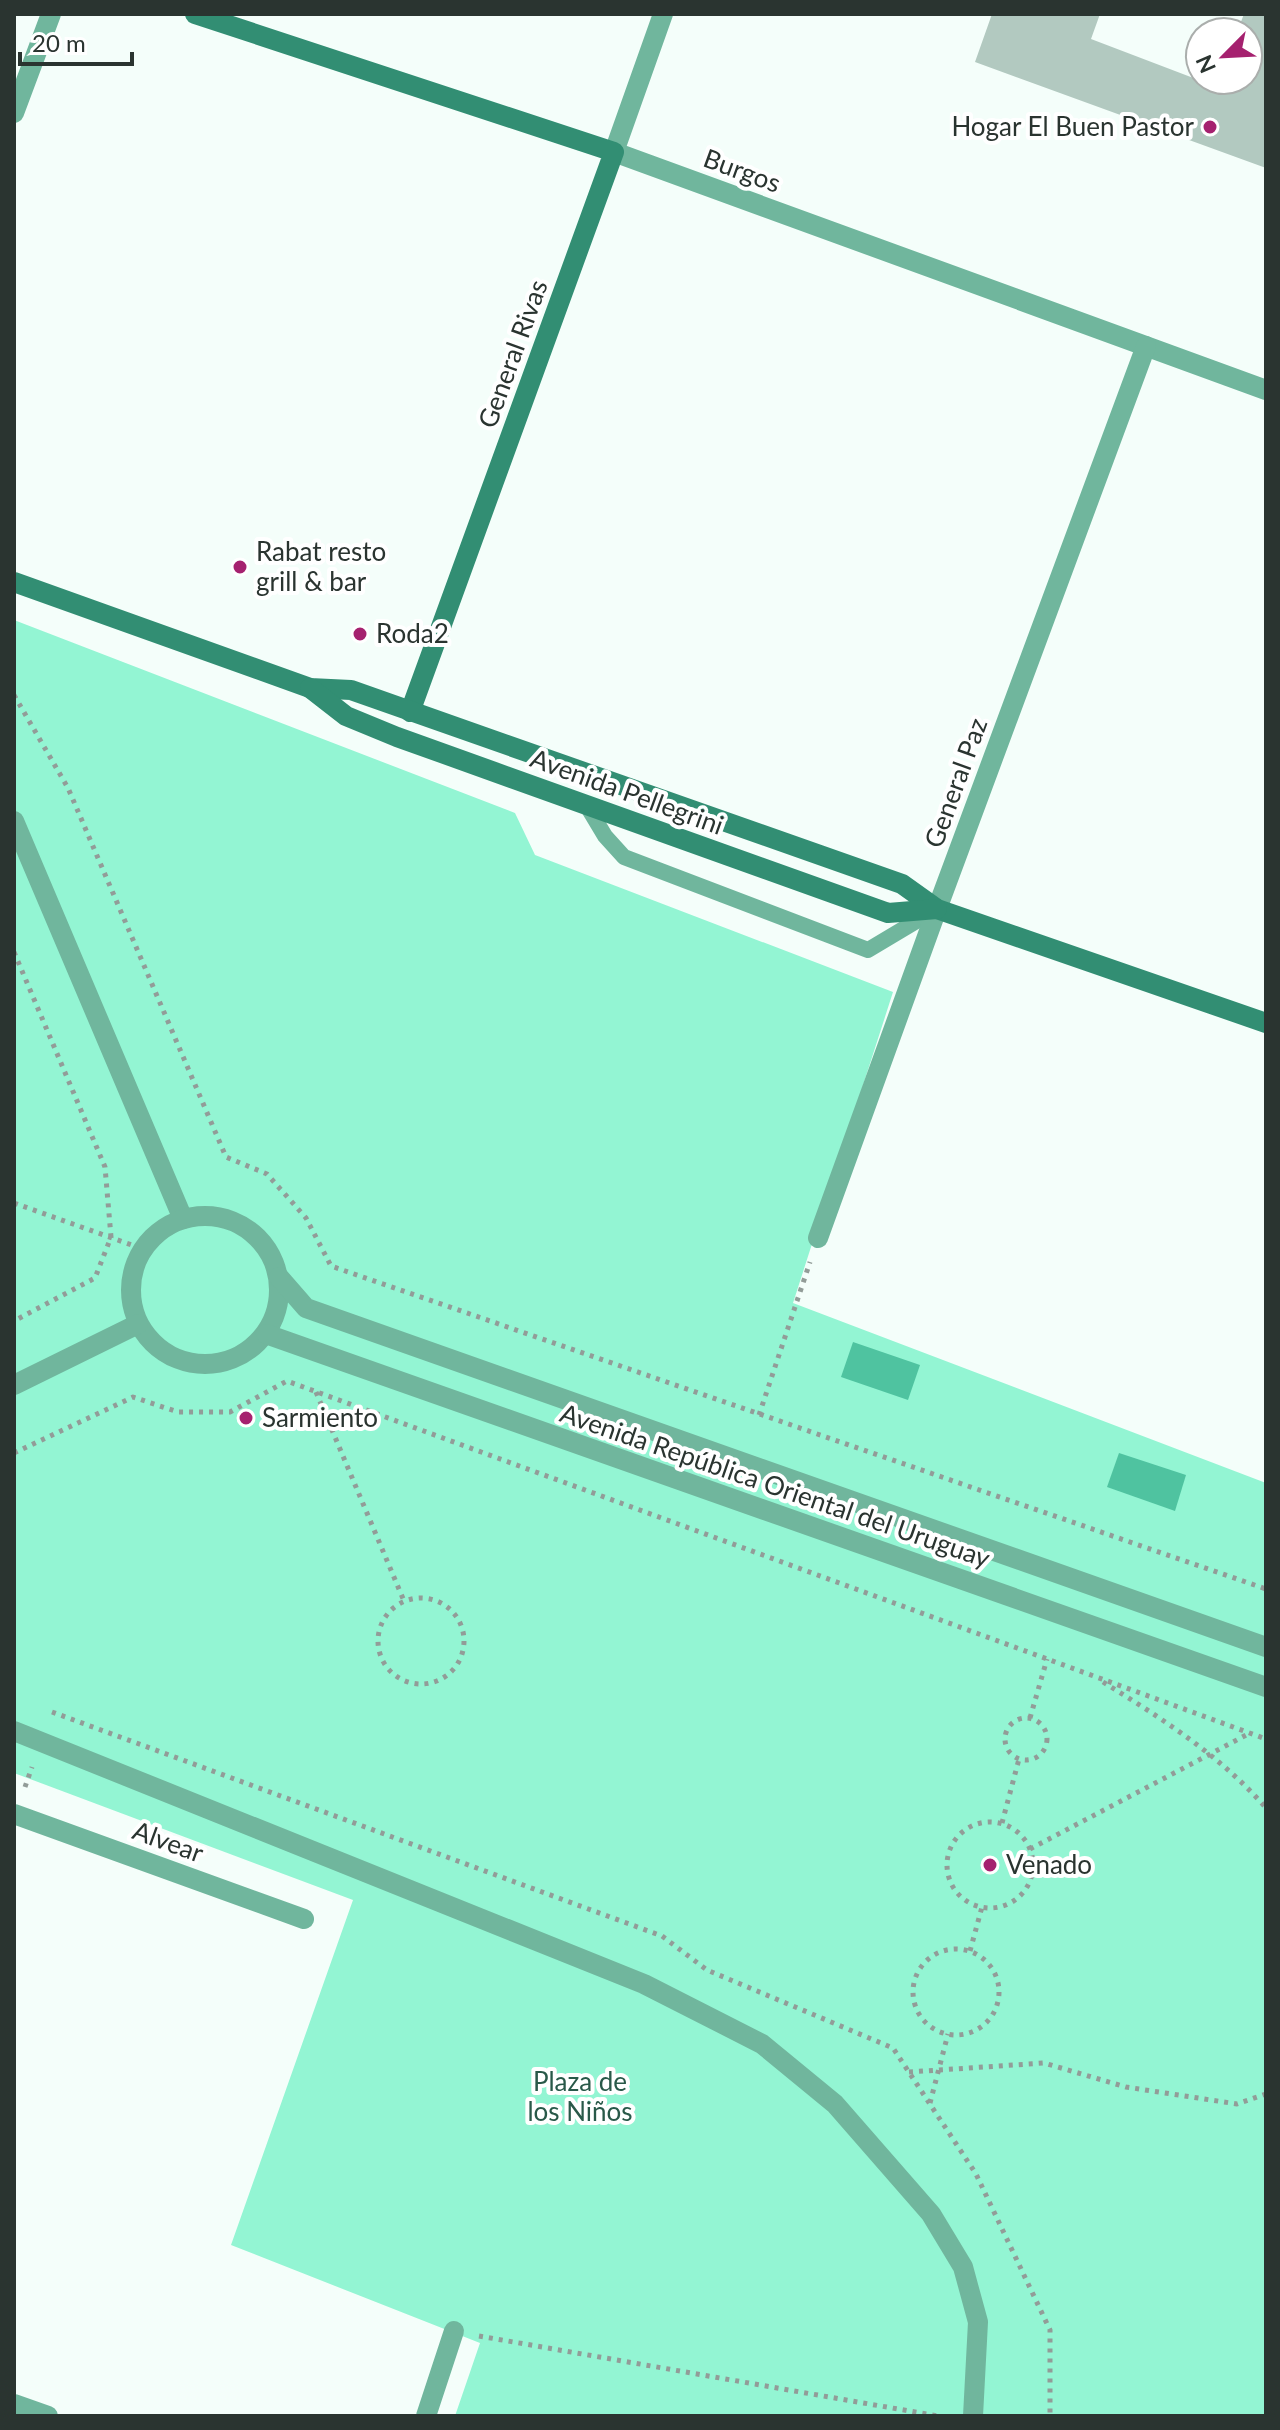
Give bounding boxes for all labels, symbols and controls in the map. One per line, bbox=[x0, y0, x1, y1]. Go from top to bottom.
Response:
scale bar bbox=[20, 16, 132, 66]
north arrow bbox=[1184, 16, 1264, 96]
text: 20 m bbox=[32, 28, 86, 57]
text: N bbox=[1189, 51, 1221, 78]
place label: Hogar El Buen Pastor bbox=[951, 110, 1195, 142]
marker: Hogar El Buen Pastor bbox=[1201, 118, 1219, 136]
street label: Burgos bbox=[700, 141, 785, 199]
street label: General Rivas bbox=[470, 275, 554, 432]
place label: Rabat resto grill & bar bbox=[256, 535, 386, 597]
marker: Rabat resto grill & bar bbox=[231, 558, 249, 576]
place label: Roda2 bbox=[376, 617, 449, 649]
marker: Roda2 bbox=[351, 625, 369, 643]
street label: General Paz bbox=[917, 713, 993, 852]
street label: Avenida Pellegrini bbox=[527, 741, 728, 841]
street label: Avenida República Oriental del Uruguay bbox=[556, 1396, 995, 1574]
place label: Sarmiento bbox=[262, 1401, 378, 1433]
marker: Sarmiento bbox=[237, 1409, 255, 1427]
street label: Alvear bbox=[129, 1814, 209, 1869]
place label: Venado bbox=[1006, 1848, 1092, 1880]
marker: Venado bbox=[981, 1856, 999, 1874]
park label: Plaza de los Niños bbox=[527, 2065, 633, 2127]

